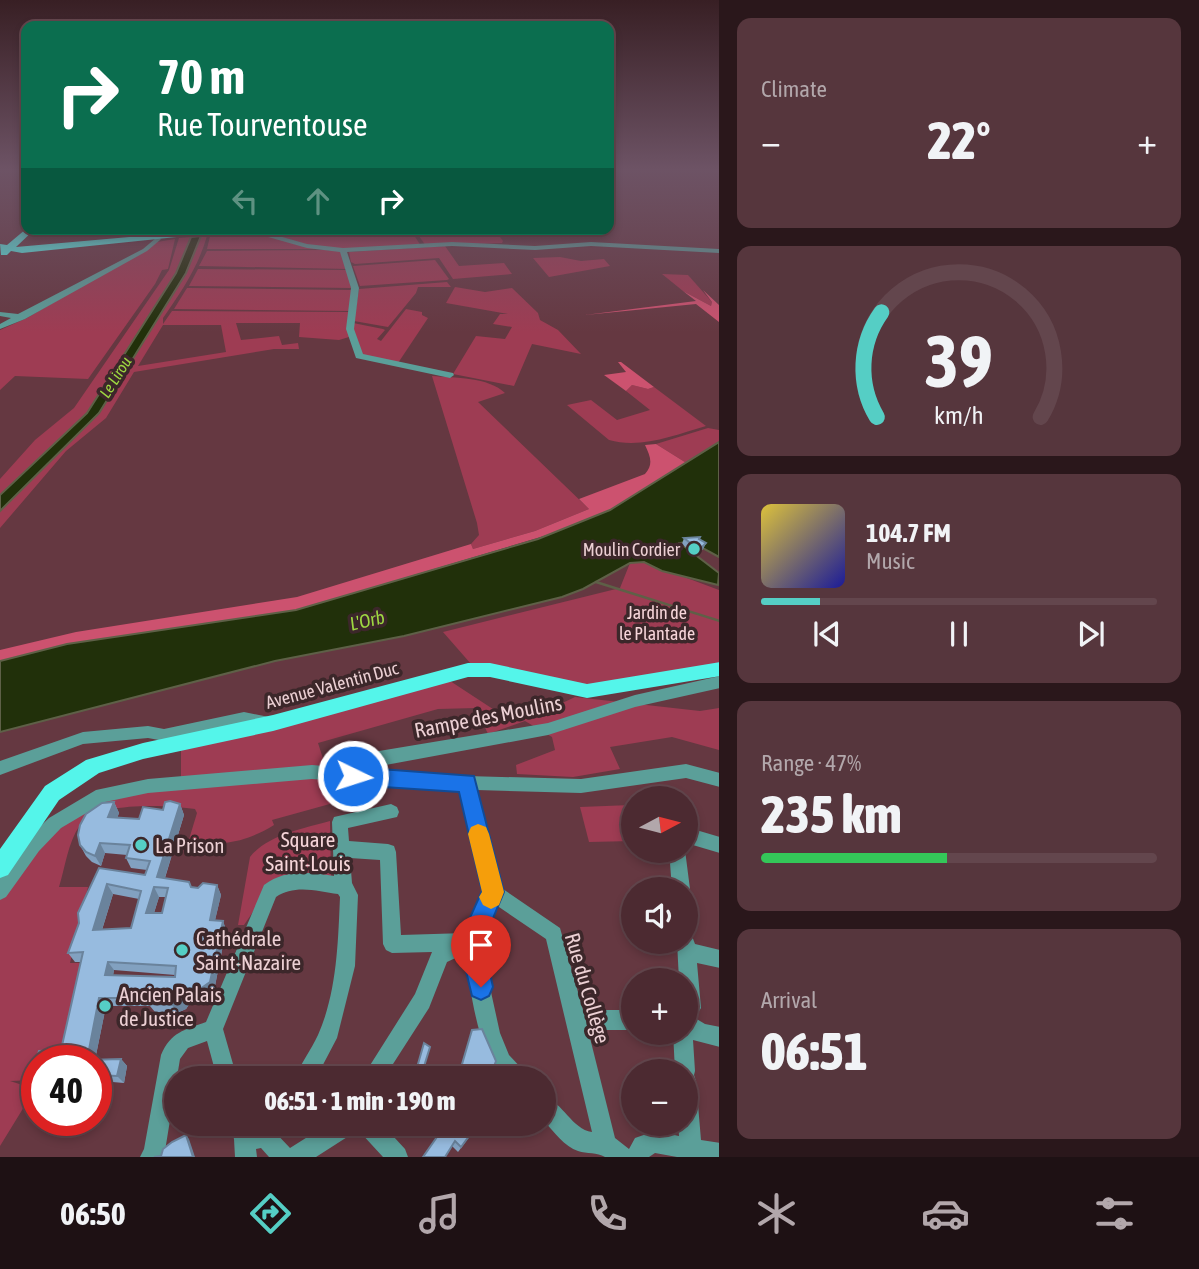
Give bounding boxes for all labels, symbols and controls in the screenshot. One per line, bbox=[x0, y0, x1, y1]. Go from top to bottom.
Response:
text: 70 m bbox=[157, 48, 245, 104]
icon: right bbox=[42, 49, 133, 140]
text: Climate bbox=[761, 76, 827, 102]
text: Rue Tourventouse bbox=[157, 106, 368, 143]
text: 22° bbox=[927, 110, 991, 170]
text: − bbox=[761, 119, 781, 162]
text: + bbox=[1137, 119, 1157, 162]
icon: left bbox=[226, 182, 264, 220]
icon: ahead bbox=[299, 182, 337, 220]
icon: right bbox=[372, 182, 410, 220]
text: 39 bbox=[925, 319, 993, 402]
water label: Le Lirou bbox=[95, 353, 135, 401]
text: km/h bbox=[934, 400, 984, 428]
text: 104.7 FM bbox=[866, 518, 951, 548]
place label: Moulin Cordier bbox=[583, 539, 681, 560]
marker: Moulin Cordier bbox=[686, 541, 702, 557]
text: Music bbox=[866, 548, 914, 574]
park label: Jardin de le Plantade bbox=[619, 602, 695, 644]
water label: L'Orb bbox=[347, 605, 387, 635]
icon: previous bbox=[808, 615, 846, 653]
icon: pause bbox=[940, 615, 978, 653]
icon: next bbox=[1072, 615, 1110, 653]
street label: Avenue Valentin Duc bbox=[263, 657, 401, 713]
street label: Rampe des Moulins bbox=[412, 690, 564, 742]
position arrow bbox=[316, 739, 390, 813]
text: Range · 47% bbox=[761, 750, 861, 776]
text: 235 km bbox=[761, 784, 902, 844]
north arrow bbox=[621, 786, 698, 863]
map controls bbox=[621, 786, 698, 1136]
park label: Square Saint-Louis bbox=[265, 827, 351, 875]
place label: La Prison bbox=[155, 833, 225, 857]
marker: La Prison bbox=[133, 837, 149, 853]
button: sound bbox=[621, 877, 698, 954]
pin bbox=[451, 915, 511, 987]
place label: Cathédrale Saint-Nazaire bbox=[196, 926, 301, 974]
icon: arrive bbox=[462, 926, 500, 964]
street label: Rue du Collège bbox=[561, 930, 615, 1046]
marker: Cathédrale Saint-Nazaire bbox=[174, 942, 190, 958]
button: + bbox=[621, 968, 698, 1045]
place label: Ancien Palais de Justice bbox=[119, 982, 222, 1030]
text: Arrival bbox=[761, 987, 817, 1013]
marker: Ancien Palais de Justice bbox=[97, 998, 113, 1014]
text: 06:51 bbox=[761, 1021, 868, 1081]
speed limit sign: 40 bbox=[21, 1045, 112, 1136]
button: − bbox=[621, 1059, 698, 1136]
text: 06:51 · 1 min · 190 m bbox=[265, 1086, 455, 1116]
icon: directions bbox=[246, 1189, 295, 1238]
icon: music bbox=[415, 1189, 464, 1238]
icon: phone bbox=[583, 1189, 632, 1238]
icon: climate bbox=[752, 1189, 801, 1238]
icon: car bbox=[921, 1189, 970, 1238]
icon: filters bbox=[1090, 1189, 1139, 1238]
text: 06:50 bbox=[60, 1195, 126, 1232]

